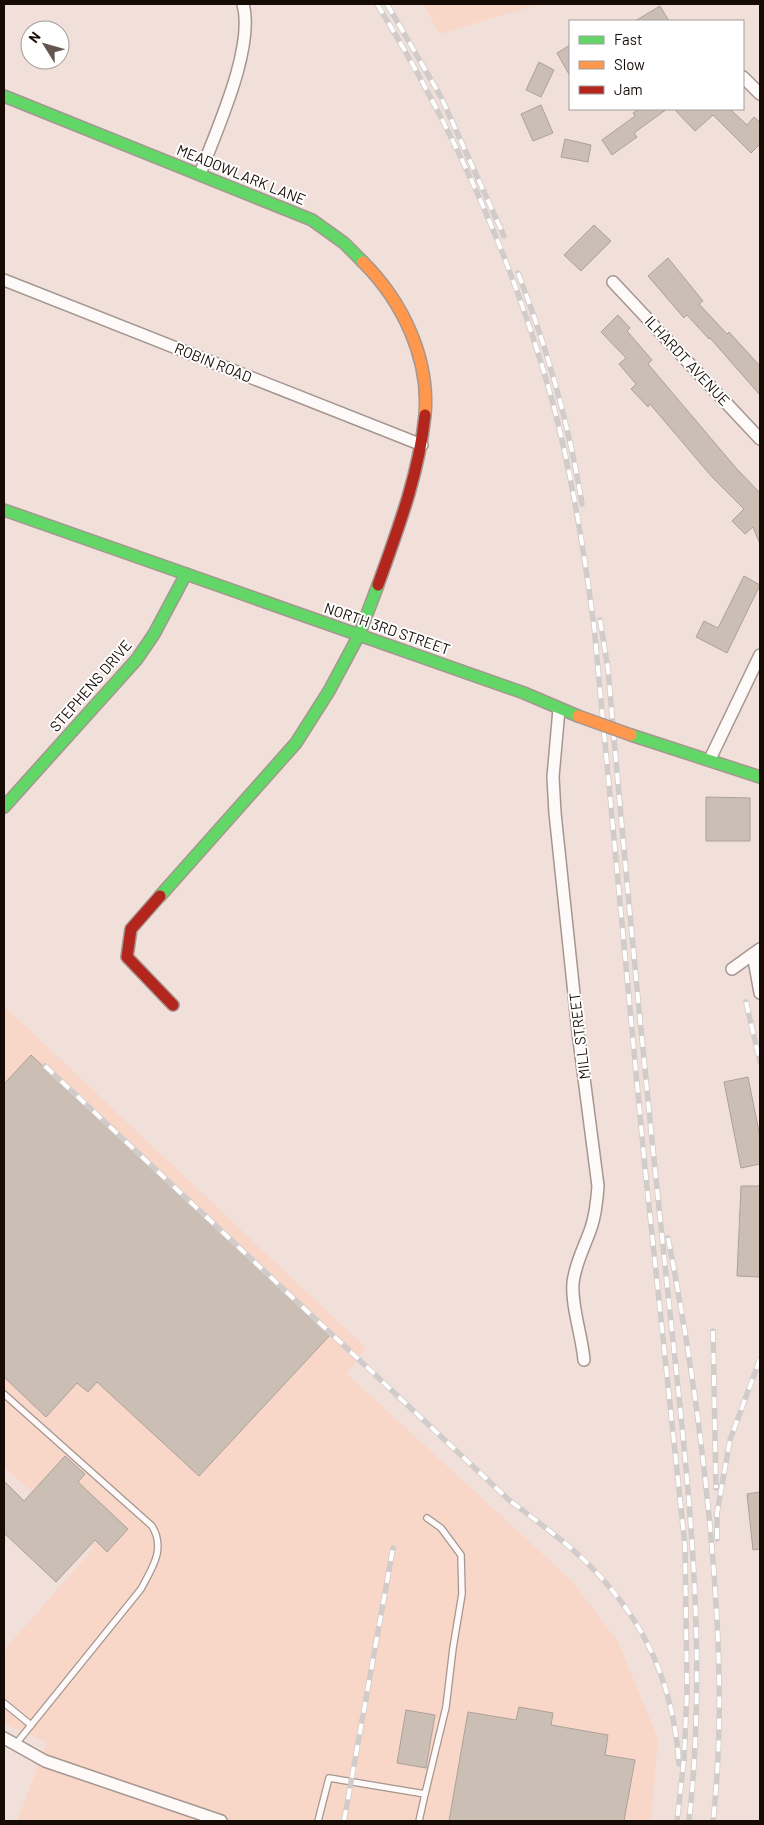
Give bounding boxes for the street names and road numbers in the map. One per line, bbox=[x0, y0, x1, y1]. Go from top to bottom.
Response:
street label: MEADOWLARK LANE bbox=[174, 140, 308, 208]
street label: ILHARDT AVENUE bbox=[641, 312, 734, 409]
street label: ROBIN ROAD bbox=[172, 338, 255, 386]
street label: NORTH 3RD STREET bbox=[322, 598, 453, 658]
street label: STEPHENS DRIVE bbox=[45, 636, 135, 735]
street label: MILL STREET bbox=[565, 992, 593, 1081]

